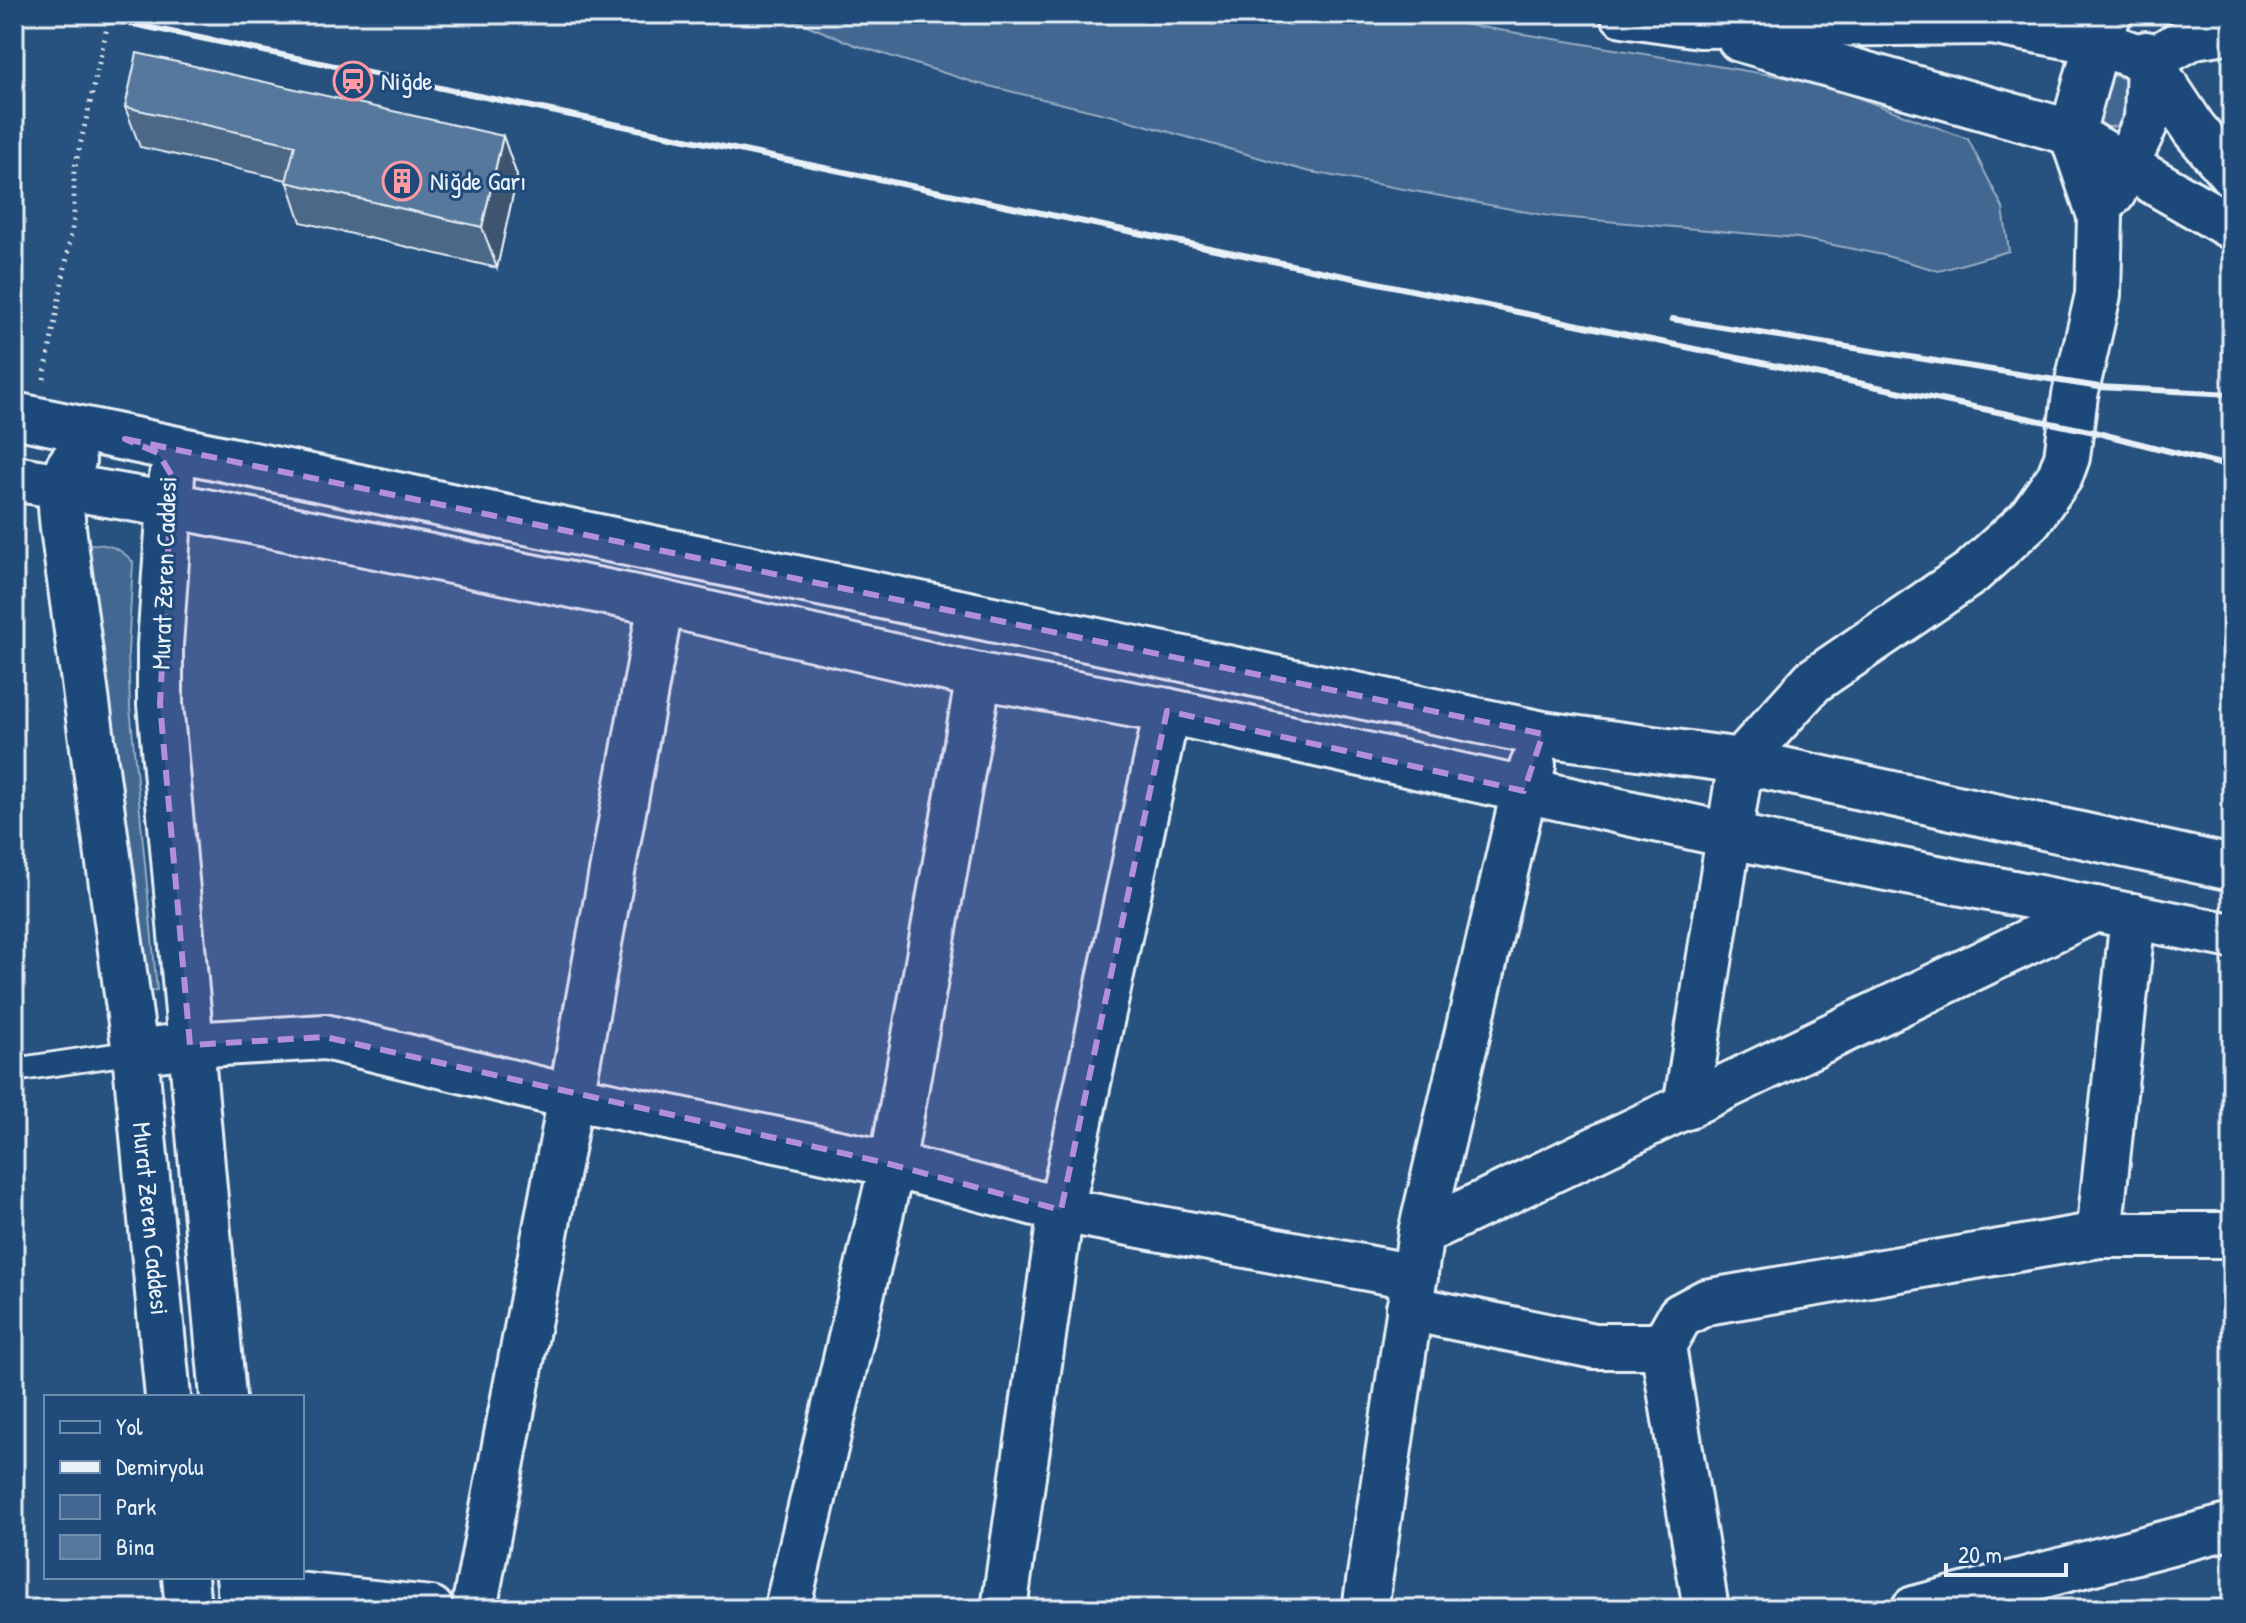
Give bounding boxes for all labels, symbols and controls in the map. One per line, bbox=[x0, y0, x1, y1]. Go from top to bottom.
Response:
station icon: Niğde bbox=[332, 60, 374, 102]
place label: Niğde bbox=[381, 63, 433, 98]
building icon: Niğde Garı bbox=[381, 160, 423, 202]
place label: Niğde Garı bbox=[430, 163, 526, 198]
street label: Murat Zeren Caddesi bbox=[143, 476, 184, 670]
street label: Murat Zeren Caddesi bbox=[125, 1120, 178, 1317]
legend bbox=[44, 1395, 304, 1579]
text: Yol bbox=[116, 1410, 143, 1442]
text: Demiryolu bbox=[116, 1450, 204, 1482]
text: Park bbox=[116, 1490, 156, 1522]
scale bar bbox=[1946, 1527, 2066, 1577]
text: Bina bbox=[116, 1530, 154, 1562]
text: 20 m bbox=[1958, 1538, 2002, 1570]

